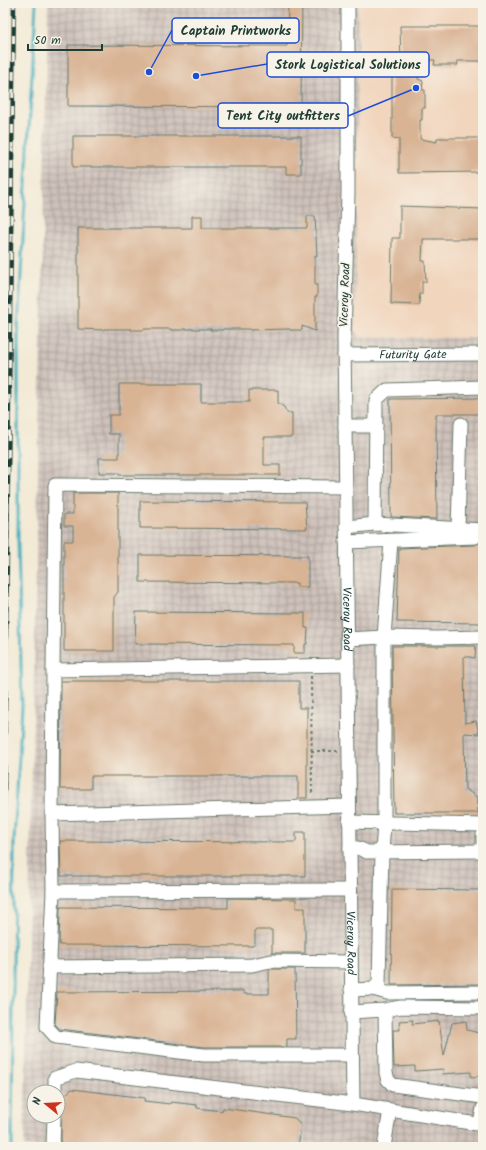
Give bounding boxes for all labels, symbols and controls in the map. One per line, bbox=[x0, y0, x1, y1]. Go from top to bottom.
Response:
callout: Captain Printworks bbox=[172, 18, 299, 43]
text: Captain Printworks bbox=[181, 21, 291, 42]
scale bar bbox=[28, 26, 102, 52]
text: 50 m bbox=[34, 31, 61, 50]
callout: Stork Logistical Solutions bbox=[267, 52, 429, 77]
text: Stork Logistical Solutions bbox=[275, 55, 421, 76]
callout: Tent City outfitters bbox=[218, 103, 348, 128]
text: Tent City outfitters bbox=[226, 106, 340, 127]
street label: Viceroy Road bbox=[334, 262, 356, 327]
street label: Futurity Gate bbox=[379, 345, 447, 364]
street label: Viceroy Road bbox=[337, 587, 357, 652]
street label: Viceroy Road bbox=[341, 911, 361, 976]
north arrow bbox=[26, 1084, 66, 1124]
text: N bbox=[28, 1095, 47, 1107]

